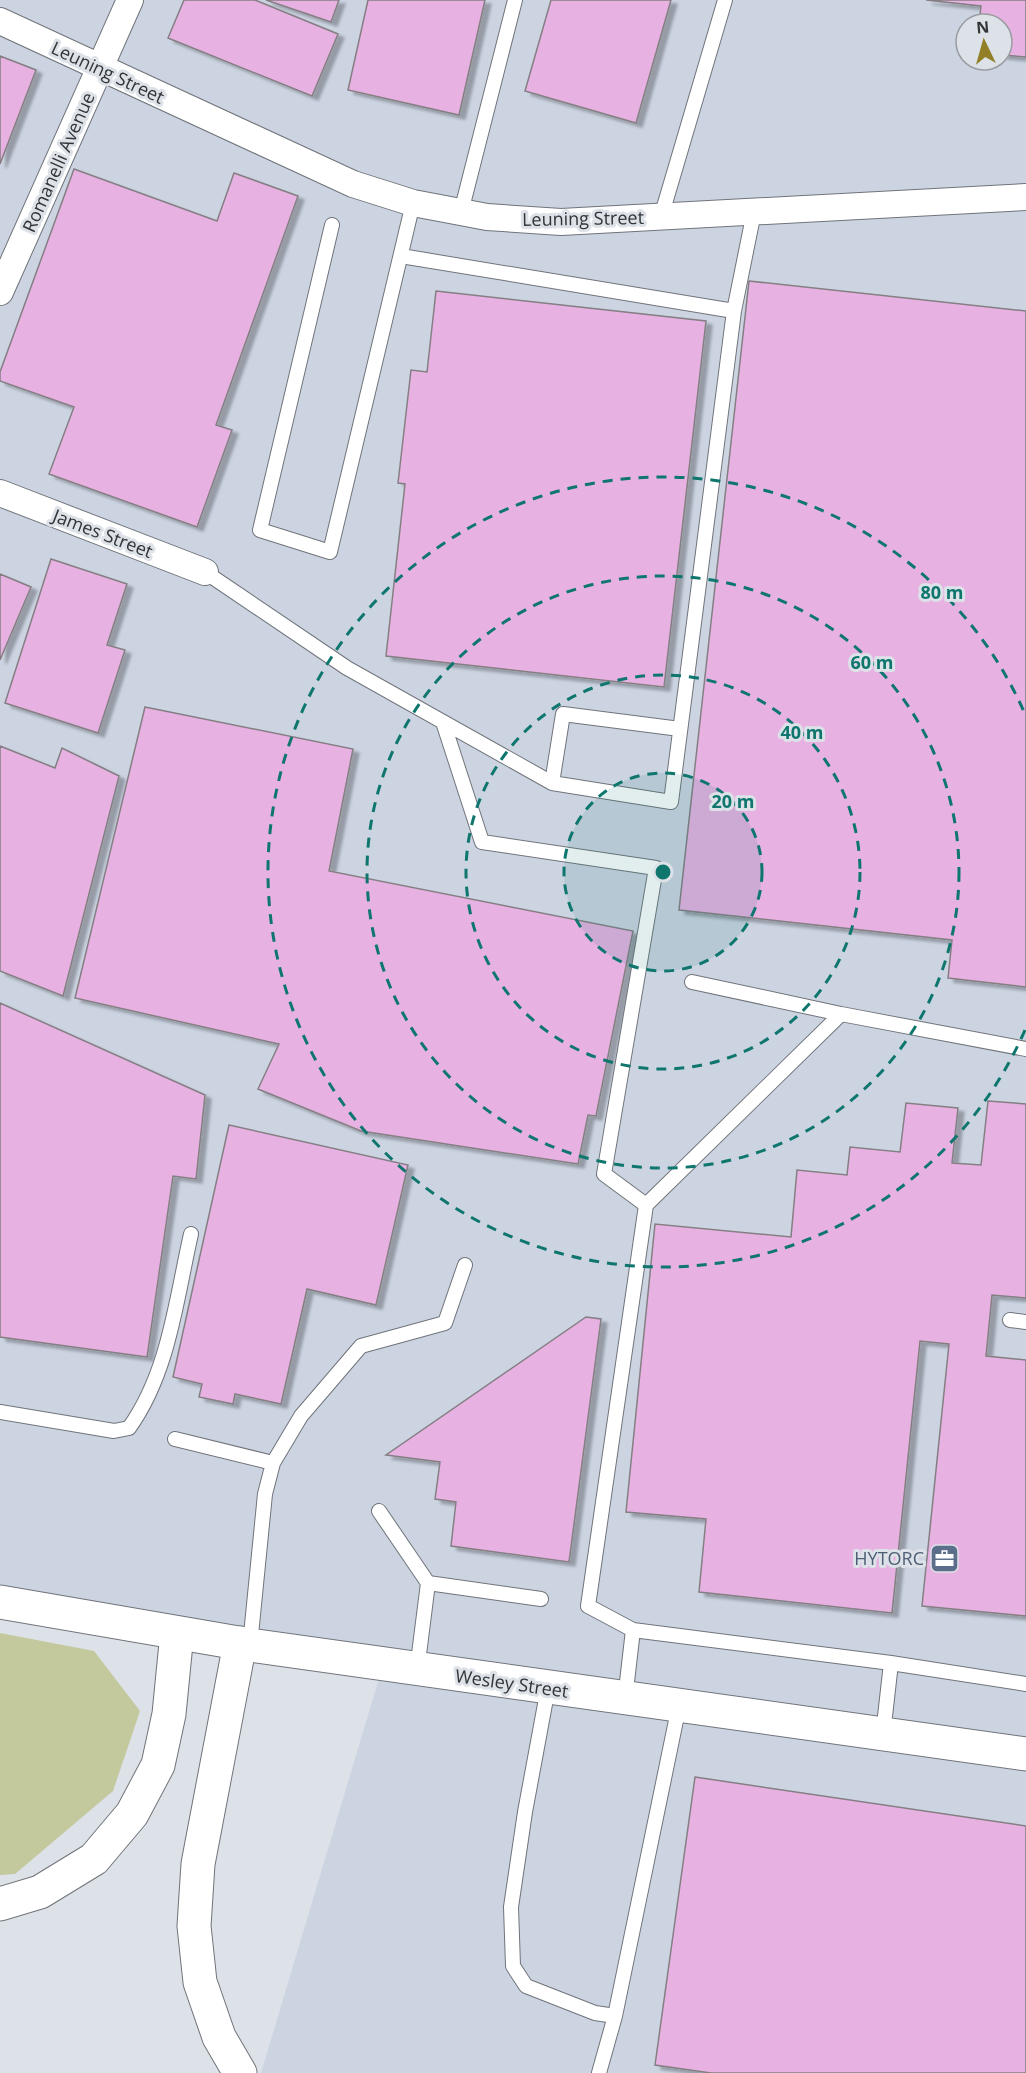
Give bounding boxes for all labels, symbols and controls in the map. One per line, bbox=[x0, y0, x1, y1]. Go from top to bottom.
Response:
north arrow bbox=[954, 12, 1014, 72]
text: N bbox=[975, 16, 990, 39]
street label: Leuning Street bbox=[48, 35, 168, 109]
street label: Romanelli Avenue bbox=[16, 88, 100, 236]
street label: Leuning Street bbox=[522, 205, 644, 231]
street label: James Street bbox=[48, 502, 156, 563]
text: 80 m bbox=[921, 580, 963, 604]
text: 60 m bbox=[851, 650, 893, 674]
text: 40 m bbox=[781, 720, 823, 744]
text: 20 m bbox=[712, 789, 754, 813]
centre of rings bbox=[653, 862, 673, 882]
office icon: HYTORC bbox=[929, 1542, 961, 1574]
place label: HYTORC bbox=[854, 1546, 924, 1570]
street label: Wesley Street bbox=[454, 1663, 570, 1703]

